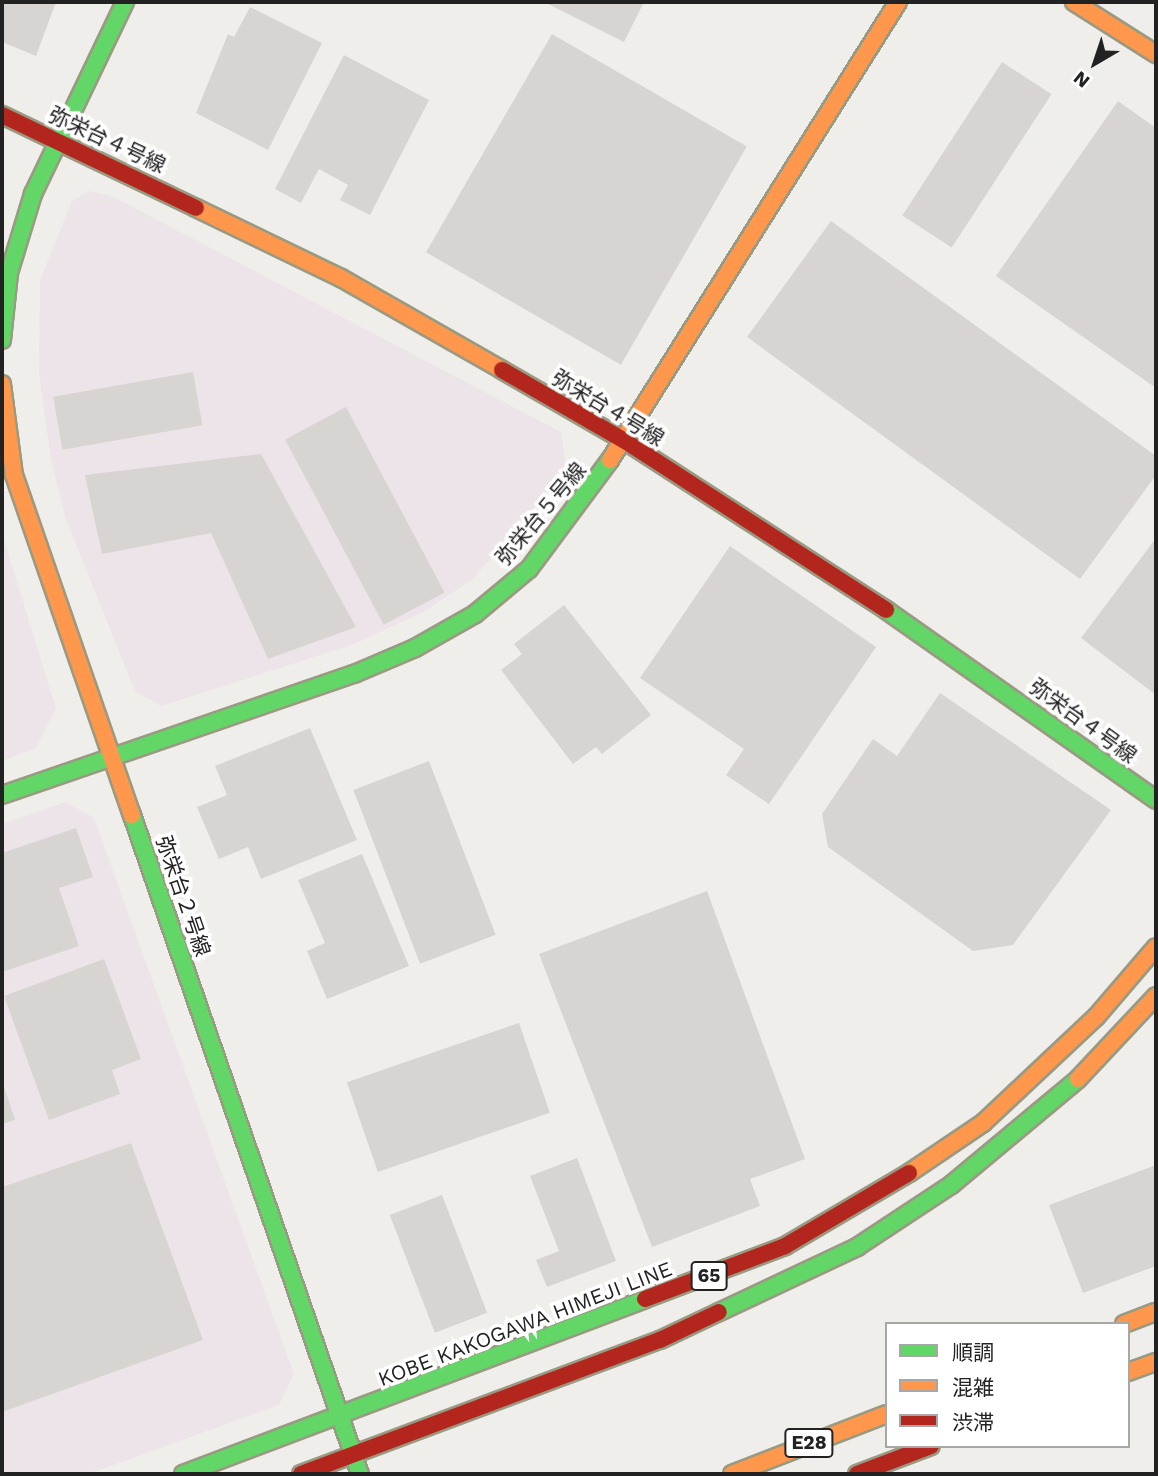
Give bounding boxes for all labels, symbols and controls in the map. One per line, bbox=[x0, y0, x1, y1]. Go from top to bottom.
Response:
north arrow bbox=[1060, 28, 1130, 98]
text: N bbox=[1069, 66, 1094, 93]
street label: 弥栄台４号線 bbox=[45, 102, 169, 178]
street label: 弥栄台４号線 bbox=[548, 365, 668, 451]
street label: 弥栄台５号線 bbox=[491, 458, 591, 570]
street label: 弥栄台４号線 bbox=[1025, 674, 1141, 768]
street label: 弥栄台２号線 bbox=[151, 832, 215, 960]
street label: KOBE KAKOGAWA HIMEJI LINE bbox=[374, 1256, 676, 1392]
road number: 65 bbox=[690, 1260, 728, 1292]
legend bbox=[885, 1322, 1130, 1448]
text: 順調 bbox=[952, 1340, 994, 1365]
text: 混雑 bbox=[952, 1375, 994, 1400]
text: 渋滞 bbox=[952, 1410, 994, 1435]
road number: E28 bbox=[783, 1428, 835, 1458]

